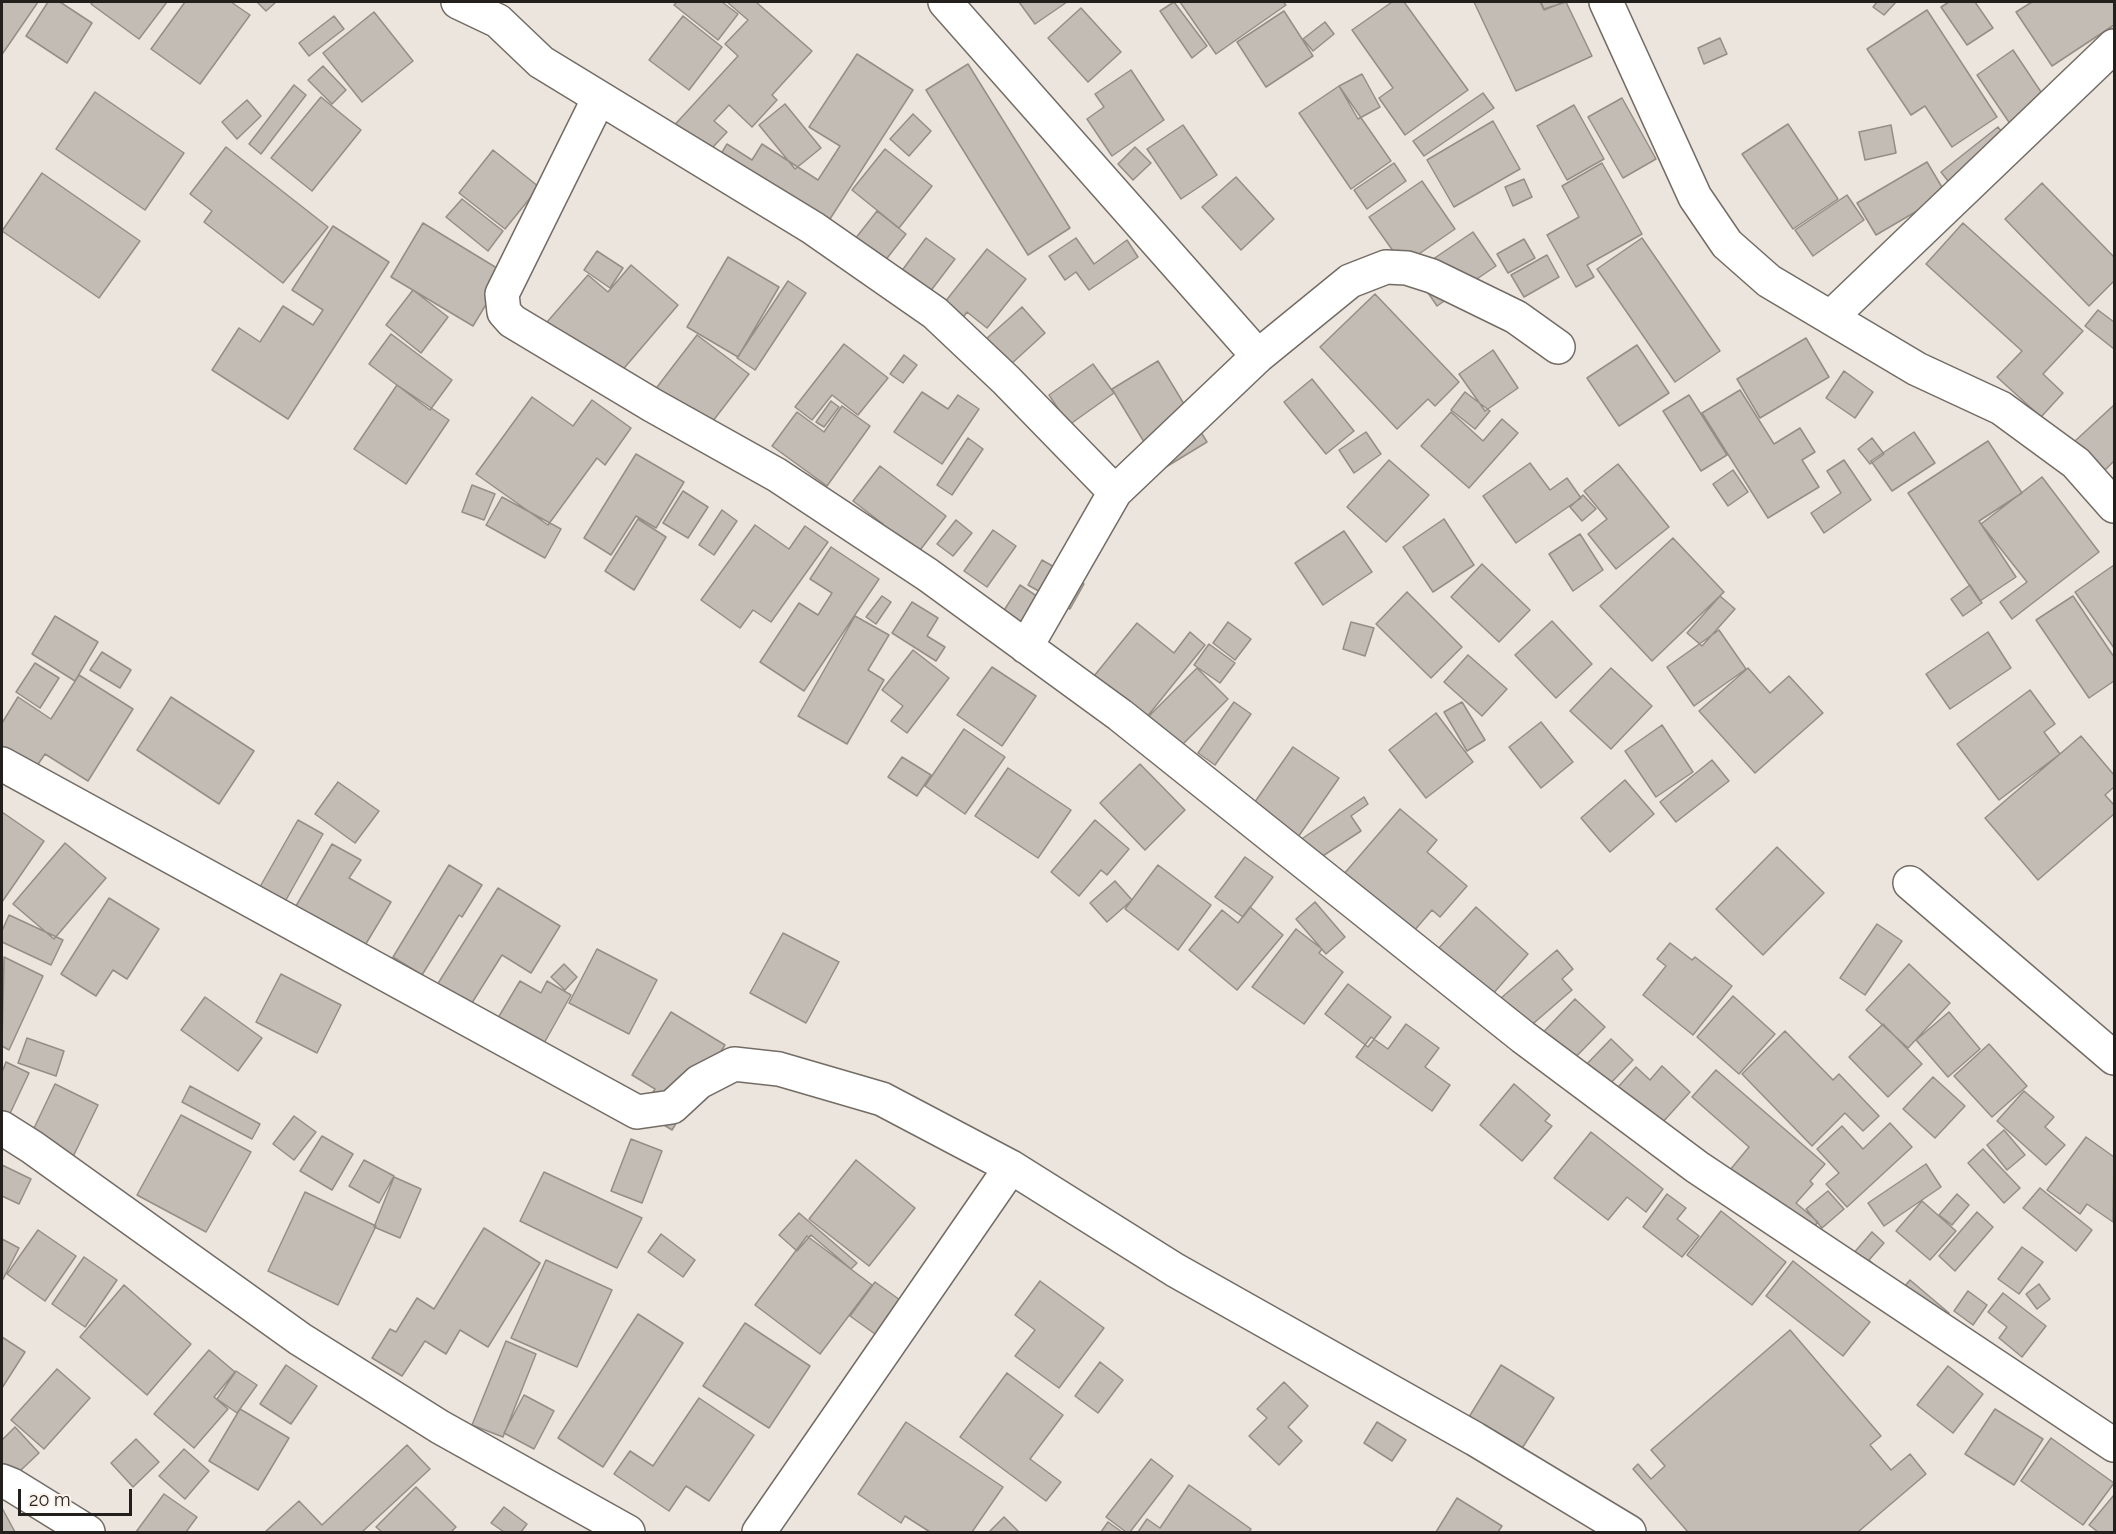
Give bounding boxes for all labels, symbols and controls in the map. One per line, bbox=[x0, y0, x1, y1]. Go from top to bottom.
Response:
scale bar bbox=[21, 1477, 135, 1515]
text: 20 m bbox=[29, 1489, 71, 1510]

